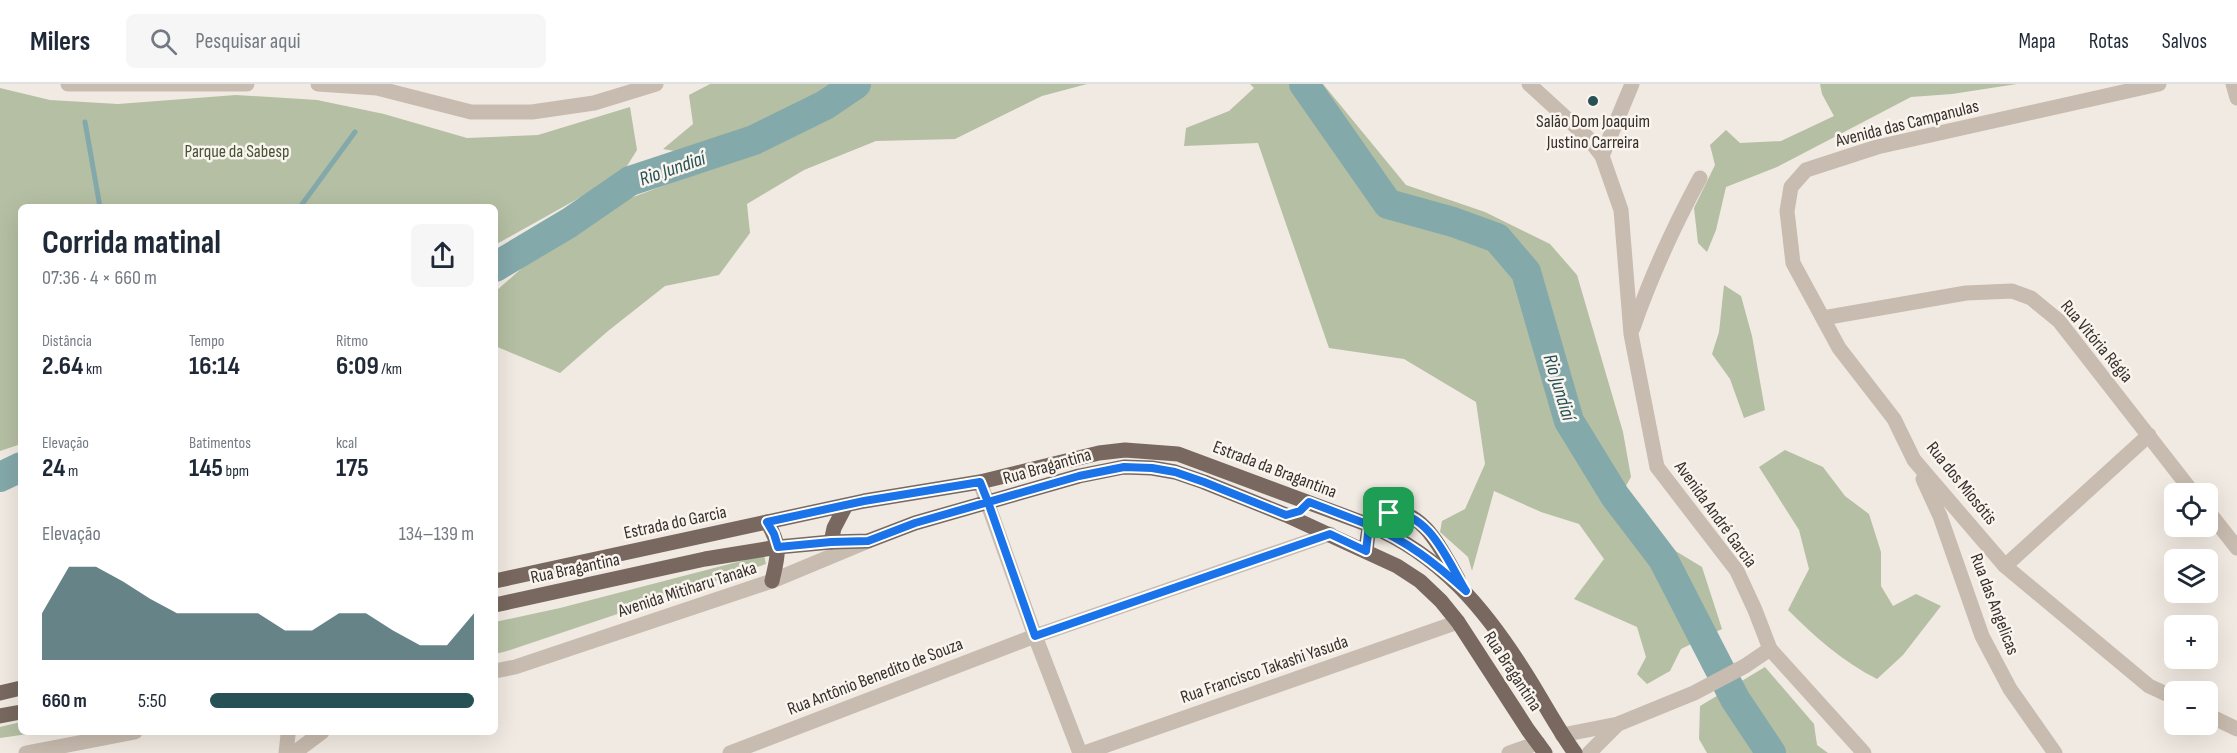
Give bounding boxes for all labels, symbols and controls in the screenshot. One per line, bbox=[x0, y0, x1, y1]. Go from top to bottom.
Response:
search box bbox=[126, 14, 546, 68]
text: Milers bbox=[30, 25, 90, 58]
icon: search bbox=[147, 25, 180, 58]
text: Pesquisar aqui bbox=[195, 28, 301, 55]
text: Mapa bbox=[2018, 29, 2056, 54]
text: Rotas bbox=[2089, 29, 2129, 54]
text: Salvos bbox=[2162, 29, 2207, 54]
marker: Salão Dom Joaquim Justino Carreira bbox=[1586, 94, 1600, 108]
street label: Avenida das Campanulas bbox=[1832, 96, 1981, 152]
place label: Salão Dom Joaquim Justino Carreira bbox=[1536, 111, 1650, 153]
park label: Parque da Sabesp bbox=[185, 141, 289, 162]
water label: Rio Jundiaí bbox=[636, 146, 711, 191]
text: Corrida matinal bbox=[42, 223, 221, 263]
button: share bbox=[411, 224, 474, 287]
text: 07:36 · 4 × 660 m bbox=[42, 266, 157, 290]
street label: Rua Vitória Régia bbox=[2056, 296, 2137, 387]
text: Distância bbox=[42, 332, 92, 351]
text: Tempo bbox=[189, 332, 224, 351]
text: Ritmo bbox=[336, 332, 368, 351]
text: 2.64 bbox=[42, 351, 83, 382]
text: 16:14 bbox=[189, 351, 240, 382]
text: 6:09 bbox=[336, 351, 379, 382]
water label: Rio Jundiaí bbox=[1538, 351, 1581, 426]
text: km bbox=[83, 360, 102, 379]
text: /km bbox=[379, 360, 402, 379]
text: Elevação bbox=[42, 434, 89, 453]
text: Batimentos bbox=[189, 434, 251, 453]
text: kcal bbox=[336, 434, 357, 453]
street label: Estrada da Bragantina bbox=[1210, 436, 1340, 503]
street label: Rua dos Miosótis bbox=[1922, 438, 2001, 529]
street label: Rua Bragantina bbox=[1001, 444, 1094, 489]
text: 24 bbox=[42, 453, 65, 484]
text: 145 bbox=[189, 453, 223, 484]
text: 175 bbox=[336, 453, 369, 484]
street label: Avenida André Garcia bbox=[1669, 456, 1761, 572]
text: m bbox=[65, 462, 78, 481]
text: bpm bbox=[223, 462, 249, 481]
map controls bbox=[2164, 483, 2218, 735]
button: locate bbox=[2164, 483, 2218, 537]
pin bbox=[1363, 487, 1414, 538]
icon: arrive bbox=[1372, 496, 1405, 529]
street label: Estrada do Garcia bbox=[622, 501, 728, 544]
text: Elevação bbox=[42, 522, 101, 546]
text: 134–139 m bbox=[399, 522, 474, 546]
street label: Rua Bragantina bbox=[529, 549, 622, 588]
button: layers bbox=[2164, 549, 2218, 603]
street label: Rua das Angelicas bbox=[1966, 551, 2023, 658]
street label: Avenida Mitiharu Tanaka bbox=[614, 557, 759, 622]
button: + bbox=[2164, 615, 2218, 669]
street label: Rua Bragantina bbox=[1479, 628, 1546, 715]
street label: Rua Francisco Takashi Yasuda bbox=[1178, 631, 1351, 708]
street label: Rua Antônio Benedito de Souza bbox=[785, 633, 966, 720]
button: − bbox=[2164, 681, 2218, 735]
text: 660 m bbox=[42, 689, 87, 713]
text: 5:50 bbox=[138, 689, 167, 713]

